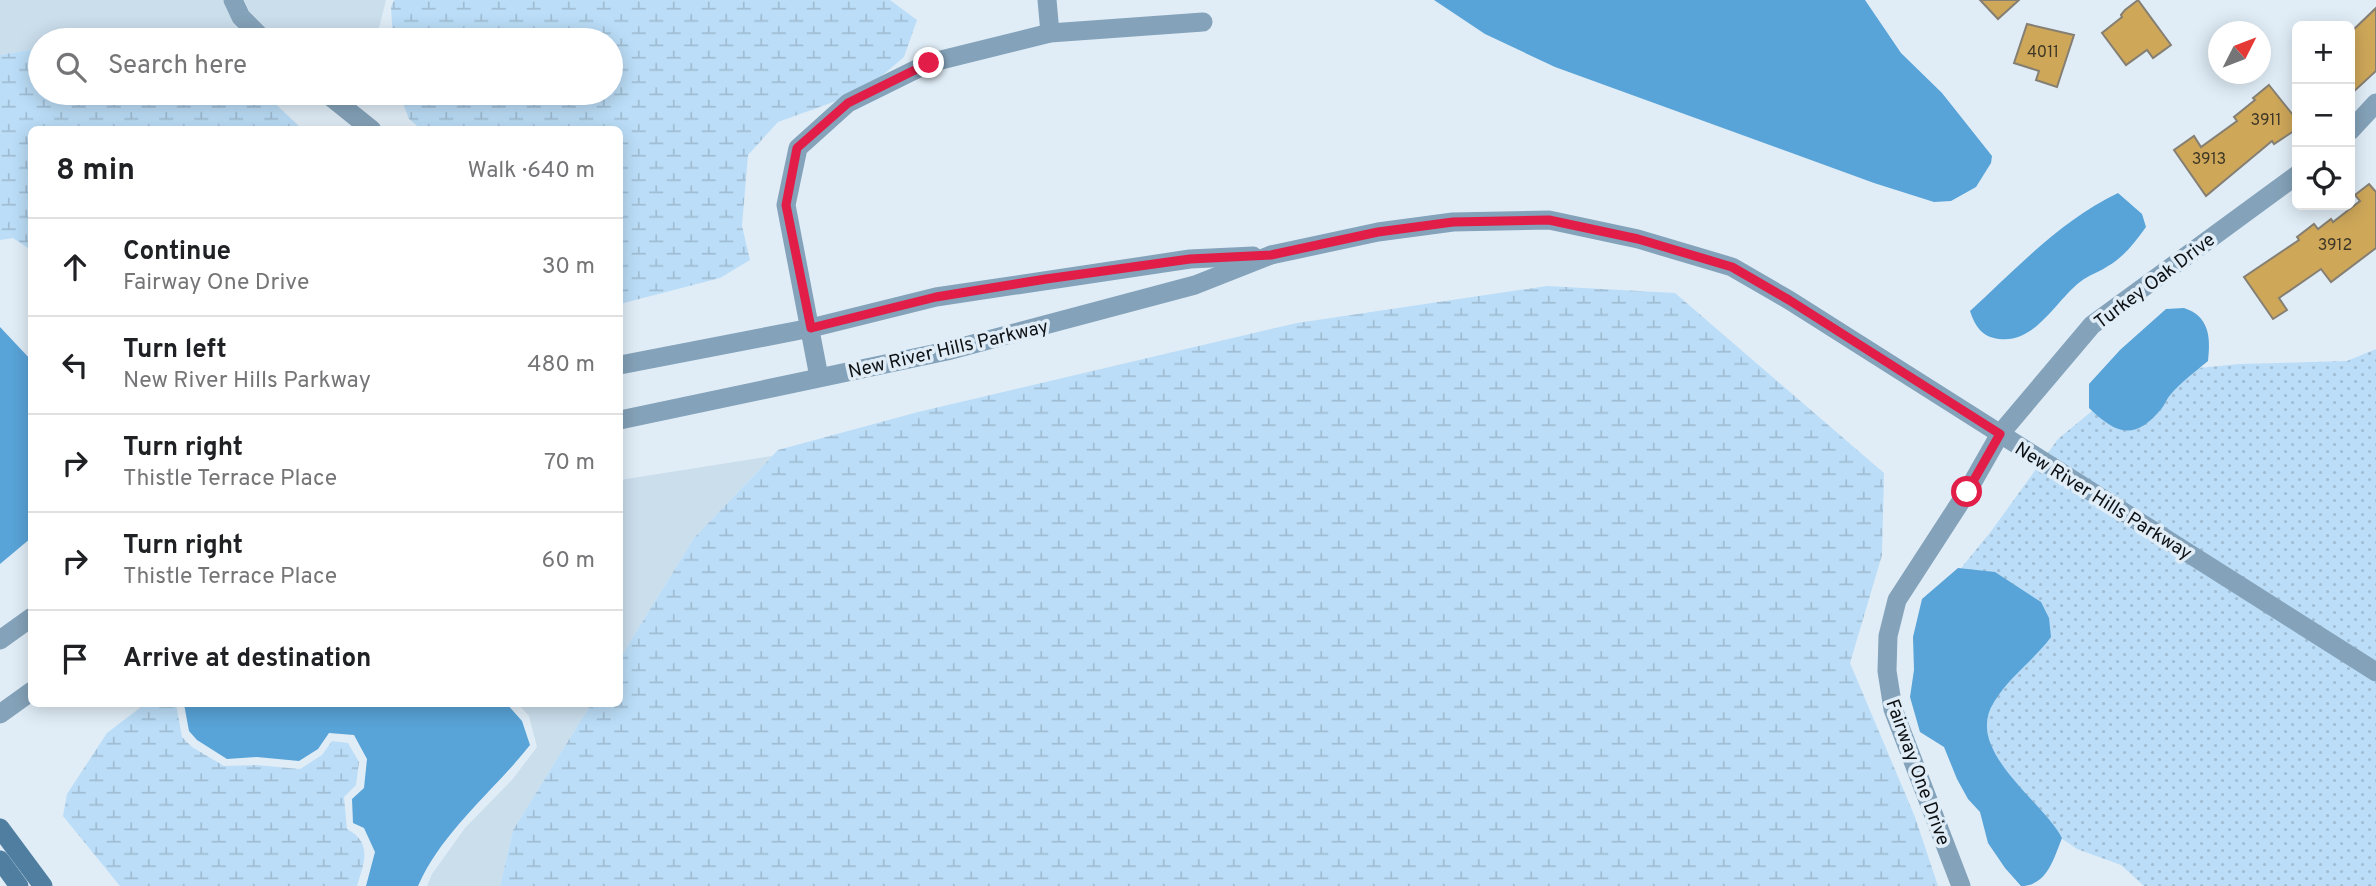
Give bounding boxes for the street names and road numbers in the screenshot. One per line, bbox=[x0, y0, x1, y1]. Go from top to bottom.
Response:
street label: Turkey Oak Drive bbox=[2090, 228, 2220, 335]
street label: New River Hills Parkway bbox=[846, 315, 1051, 385]
street label: New River Hills Parkway bbox=[2010, 437, 2196, 566]
street label: Fairway One Drive bbox=[1880, 696, 1955, 849]

